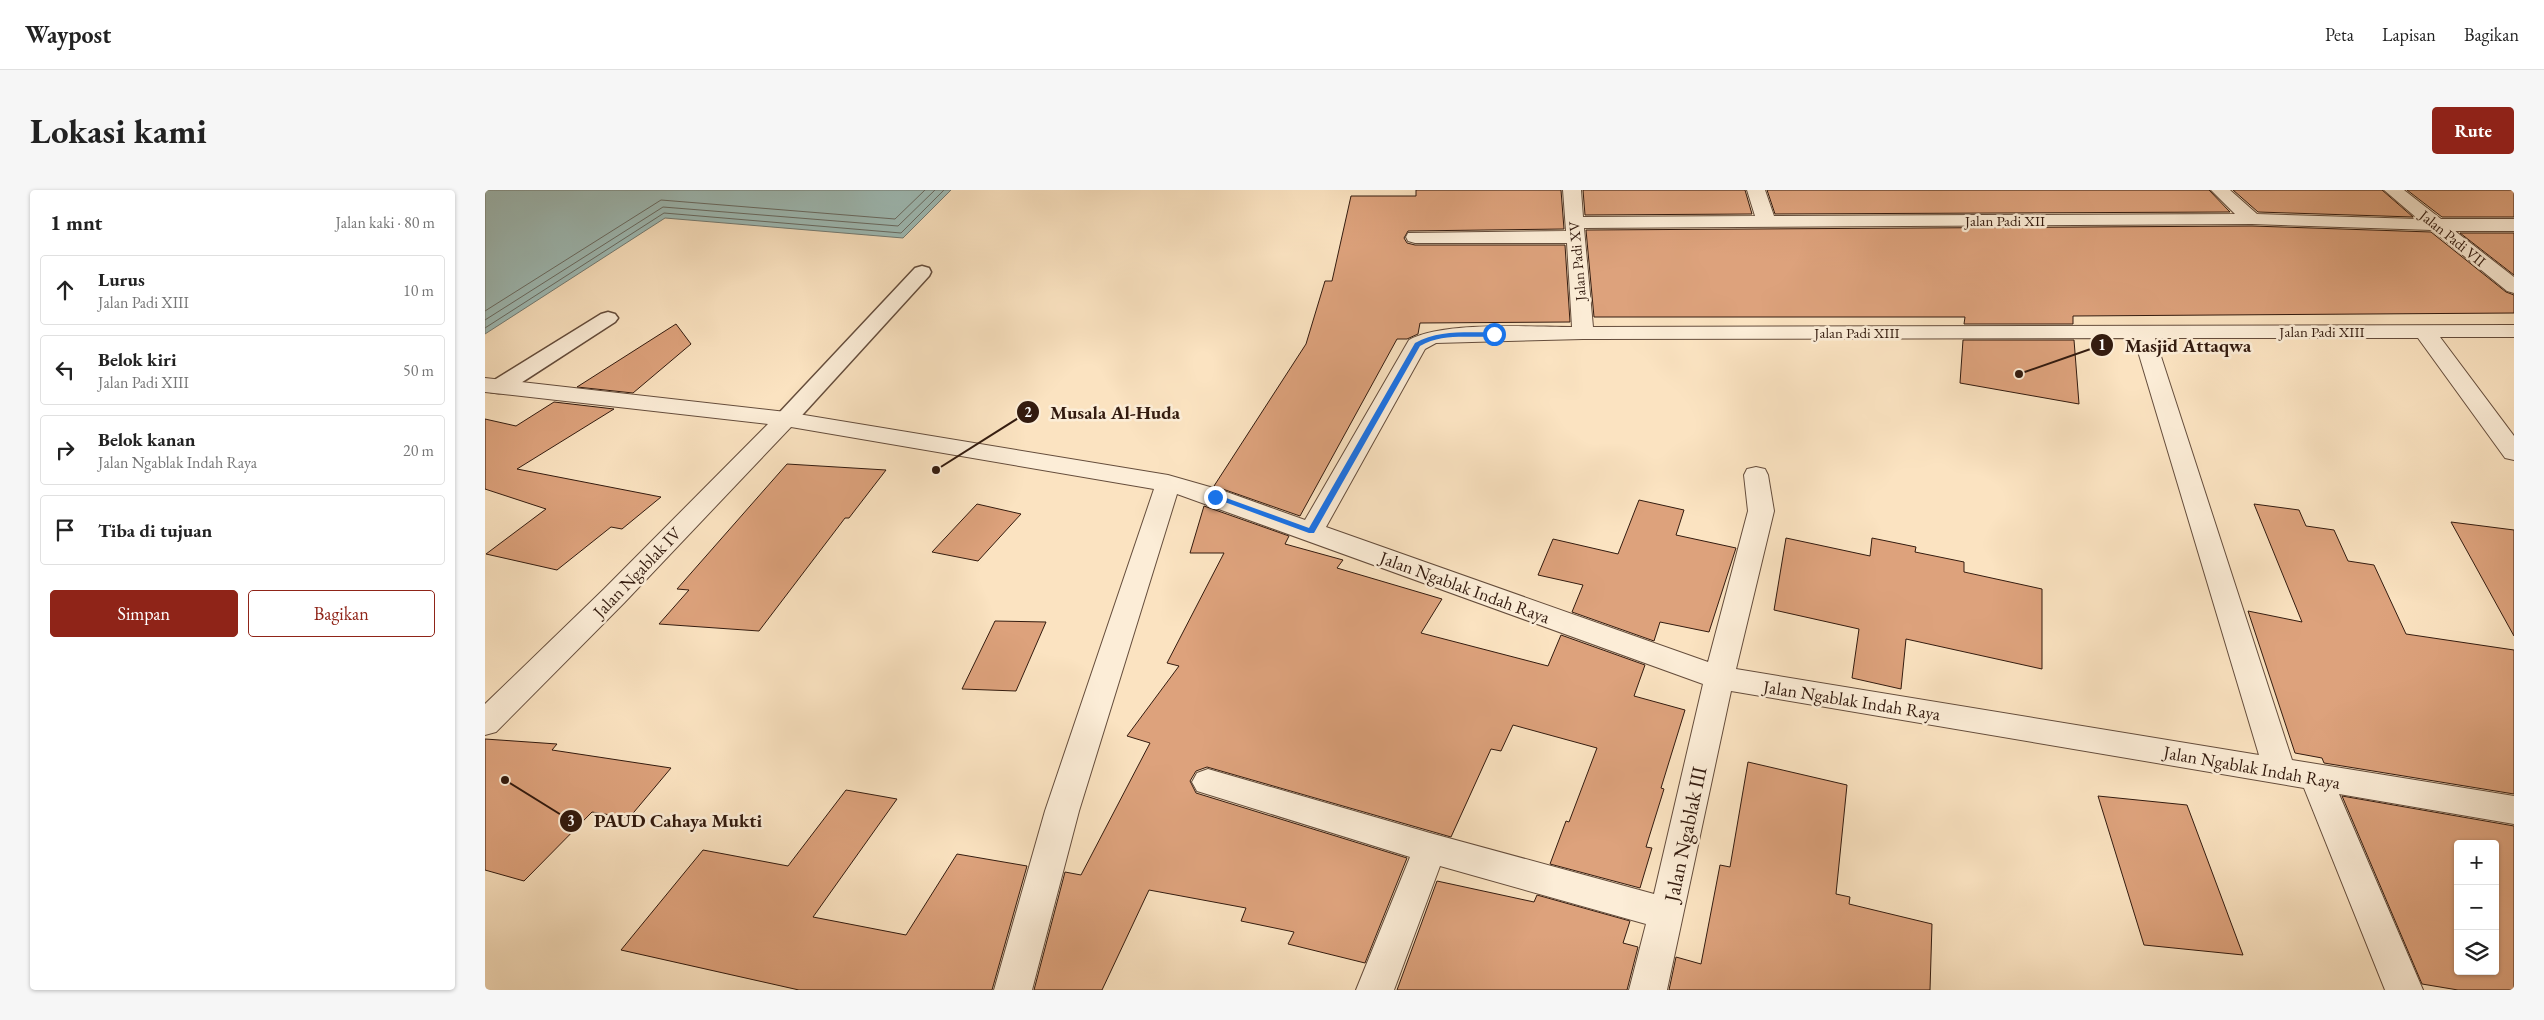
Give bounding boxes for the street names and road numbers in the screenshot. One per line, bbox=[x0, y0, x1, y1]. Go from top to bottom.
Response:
street label: Jalan Padi VII bbox=[2415, 204, 2490, 270]
street label: Jalan Padi XII bbox=[1963, 211, 2045, 230]
street label: Jalan Padi XV bbox=[1564, 219, 1590, 304]
street label: Jalan Padi XIII bbox=[2277, 322, 2365, 341]
street label: Jalan Padi XIII bbox=[1812, 323, 1900, 342]
street label: Jalan Ngablak IV bbox=[586, 521, 687, 624]
street label: Jalan Ngablak Indah Raya bbox=[1375, 545, 1554, 629]
street label: Jalan Ngablak Indah Raya bbox=[1760, 674, 1943, 725]
street label: Jalan Ngablak Indah Raya bbox=[2160, 740, 2343, 794]
street label: Jalan Ngablak III bbox=[1657, 764, 1713, 906]

